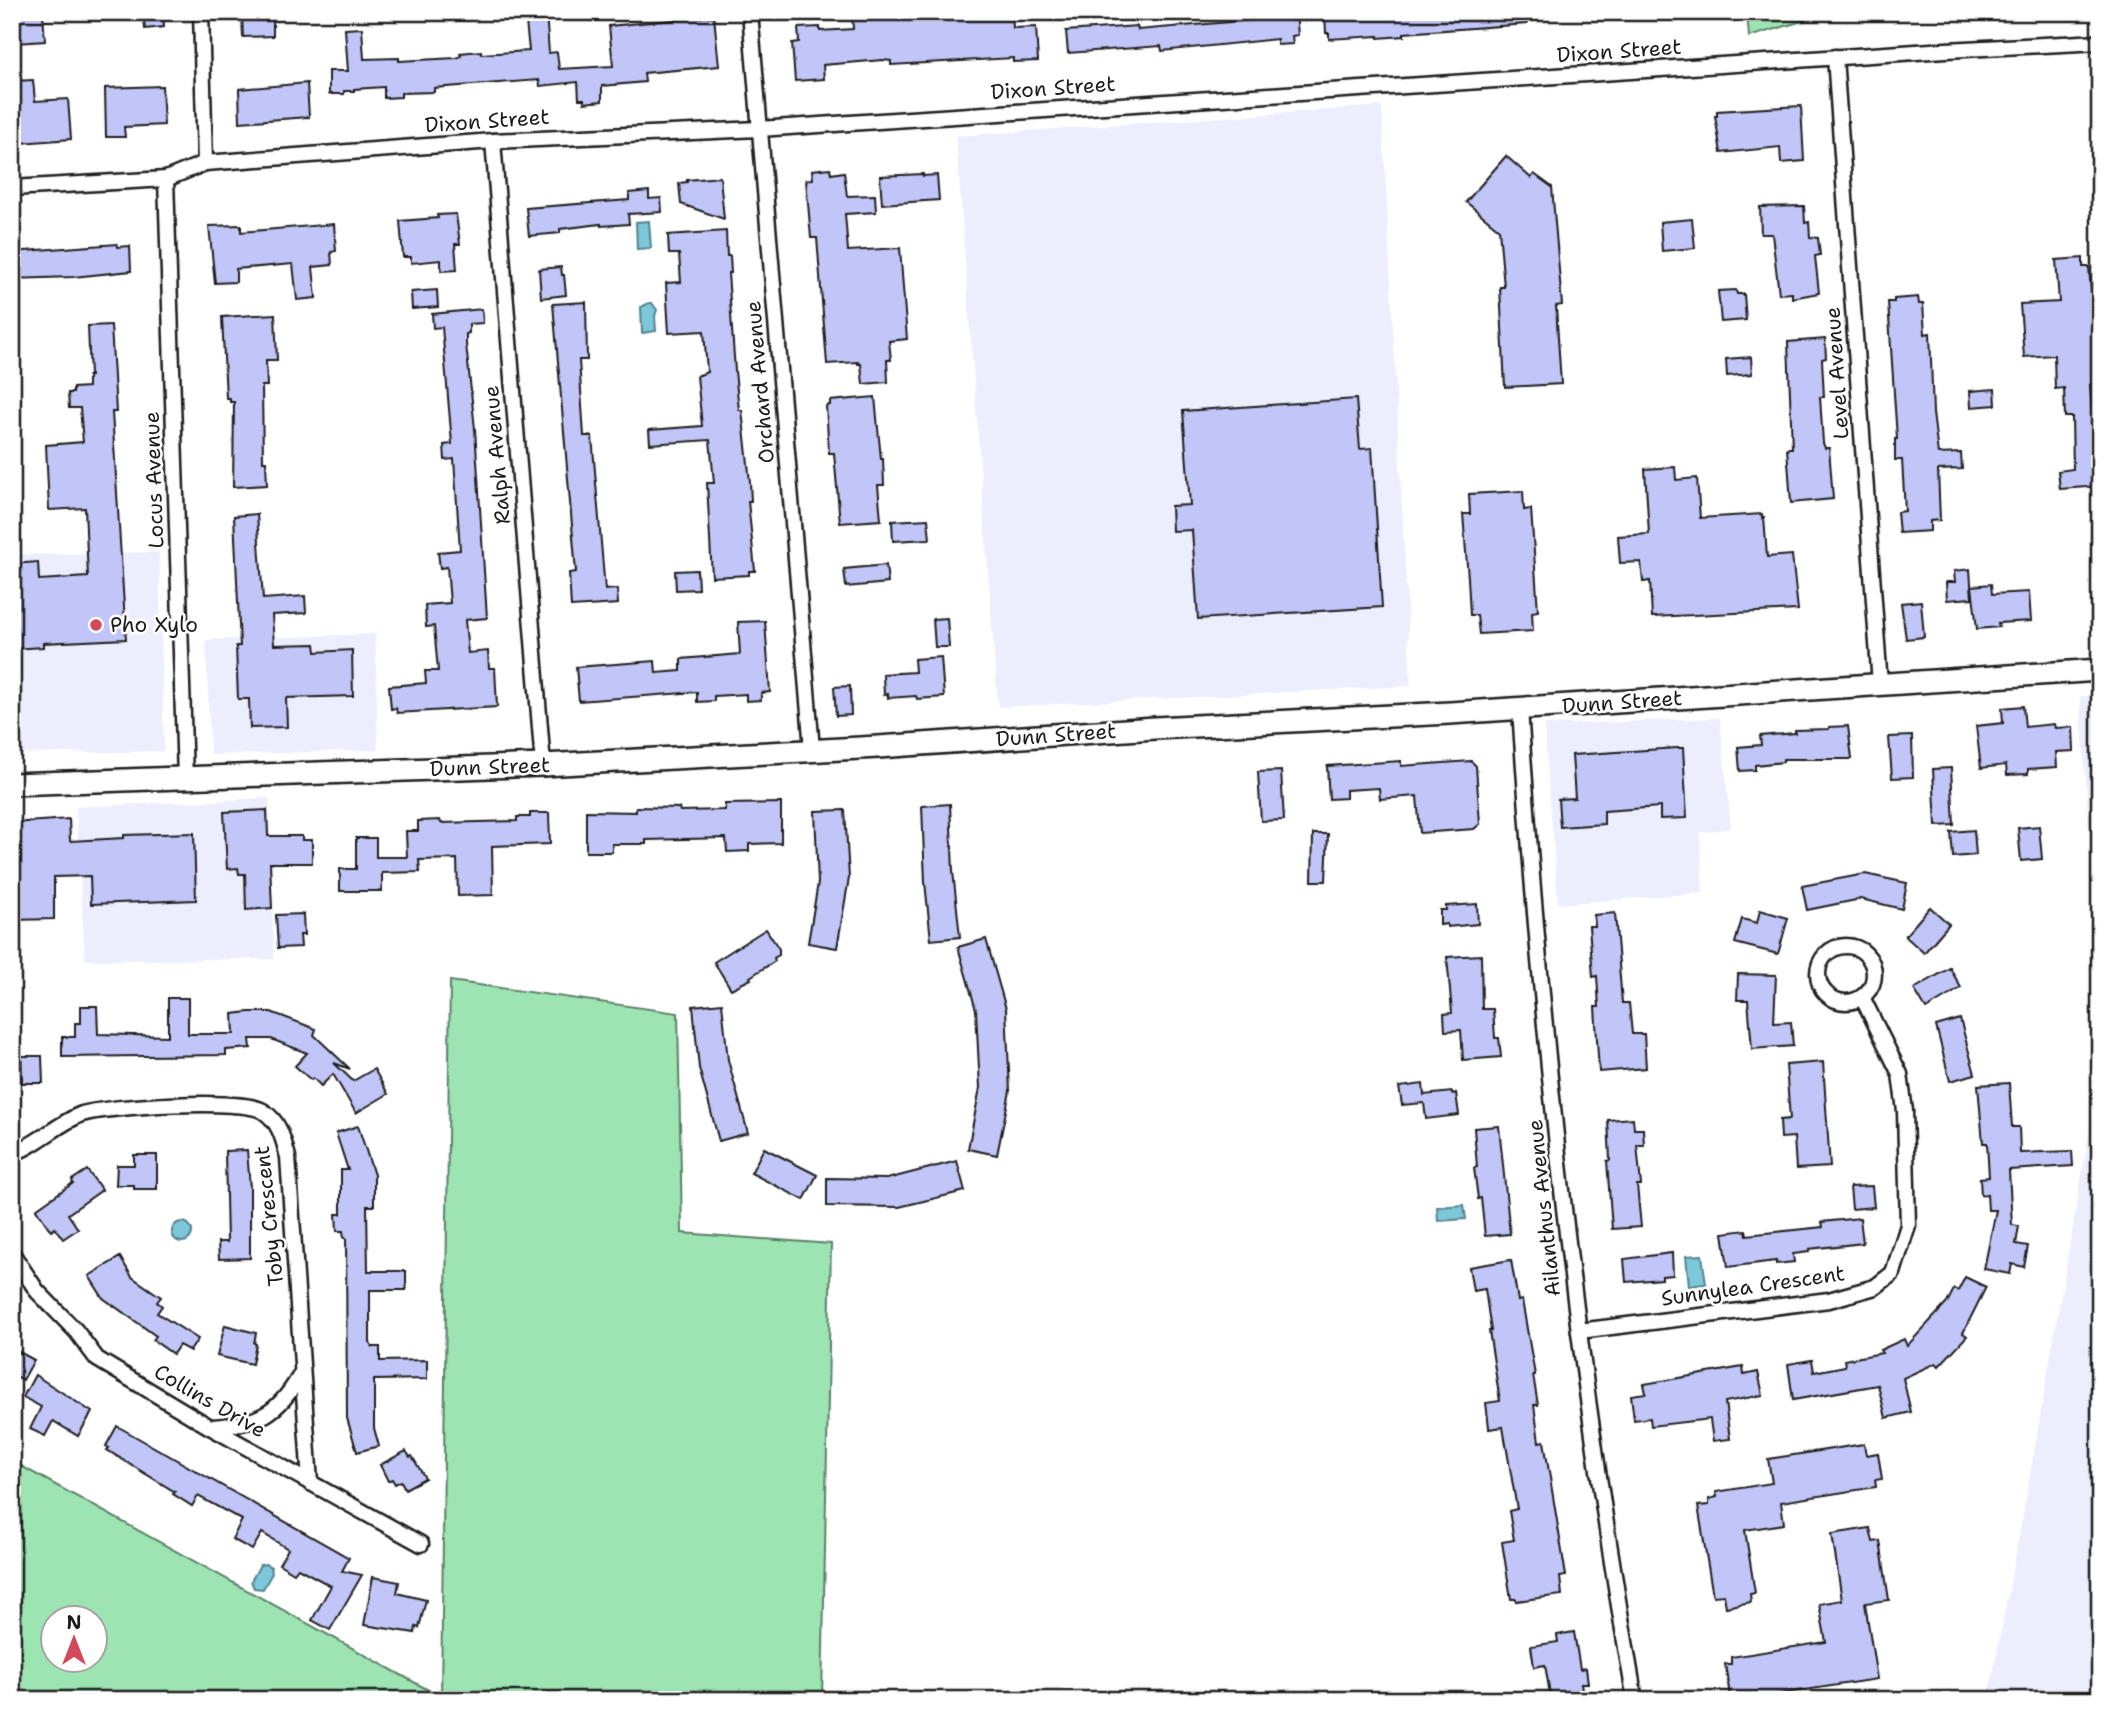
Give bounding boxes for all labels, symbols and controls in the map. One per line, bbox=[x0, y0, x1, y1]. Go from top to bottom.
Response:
street label: Dixon Street bbox=[1556, 33, 1682, 69]
street label: Dixon Street bbox=[990, 70, 1116, 106]
street label: Dixon Street bbox=[424, 103, 550, 139]
street label: Orchard Avenue bbox=[739, 300, 781, 464]
street label: Level Avenue bbox=[1818, 306, 1856, 440]
street label: Ralph Avenue bbox=[477, 384, 517, 526]
street label: Locus Avenue bbox=[138, 411, 170, 549]
place label: Pho Xylo bbox=[110, 611, 198, 639]
marker: Pho Xylo bbox=[88, 617, 104, 633]
street label: Dunn Street bbox=[1561, 684, 1683, 720]
street label: Dunn Street bbox=[995, 717, 1117, 753]
street label: Dunn Street bbox=[429, 751, 551, 783]
street label: Ailanthus Avenue bbox=[1521, 1118, 1567, 1298]
street label: Toby Crescent bbox=[248, 1144, 290, 1288]
street label: Sunnylea Crescent bbox=[1659, 1259, 1847, 1313]
street label: Collins Drive bbox=[149, 1358, 271, 1444]
north arrow bbox=[38, 1604, 108, 1674]
text: N bbox=[66, 1610, 82, 1635]

